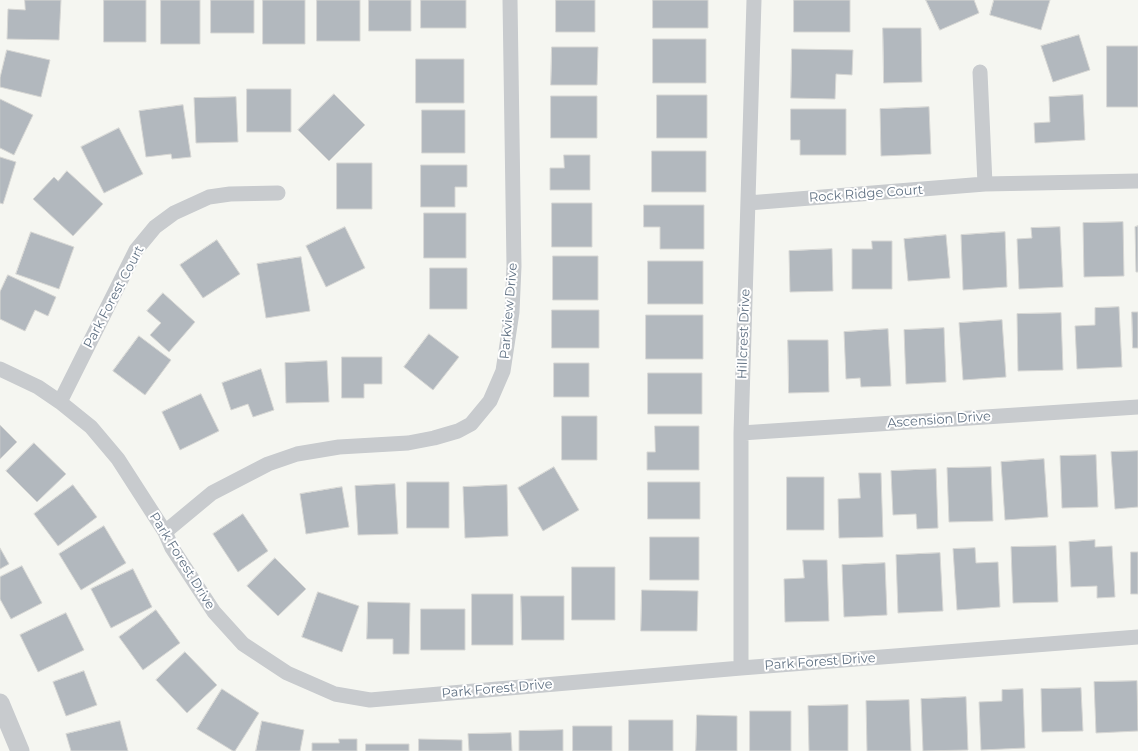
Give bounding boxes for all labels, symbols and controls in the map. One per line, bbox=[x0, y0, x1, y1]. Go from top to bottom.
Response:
street label: Rock Ridge Court bbox=[808, 182, 924, 206]
street label: Park Forest Court bbox=[80, 243, 148, 351]
street label: Parkview Drive bbox=[497, 262, 521, 360]
street label: Hillcrest Drive bbox=[735, 289, 753, 379]
street label: Ascension Drive bbox=[887, 409, 991, 431]
street label: Park Forest Drive bbox=[146, 510, 218, 612]
street label: Park Forest Drive bbox=[764, 650, 876, 674]
street label: Park Forest Drive bbox=[441, 676, 553, 702]

